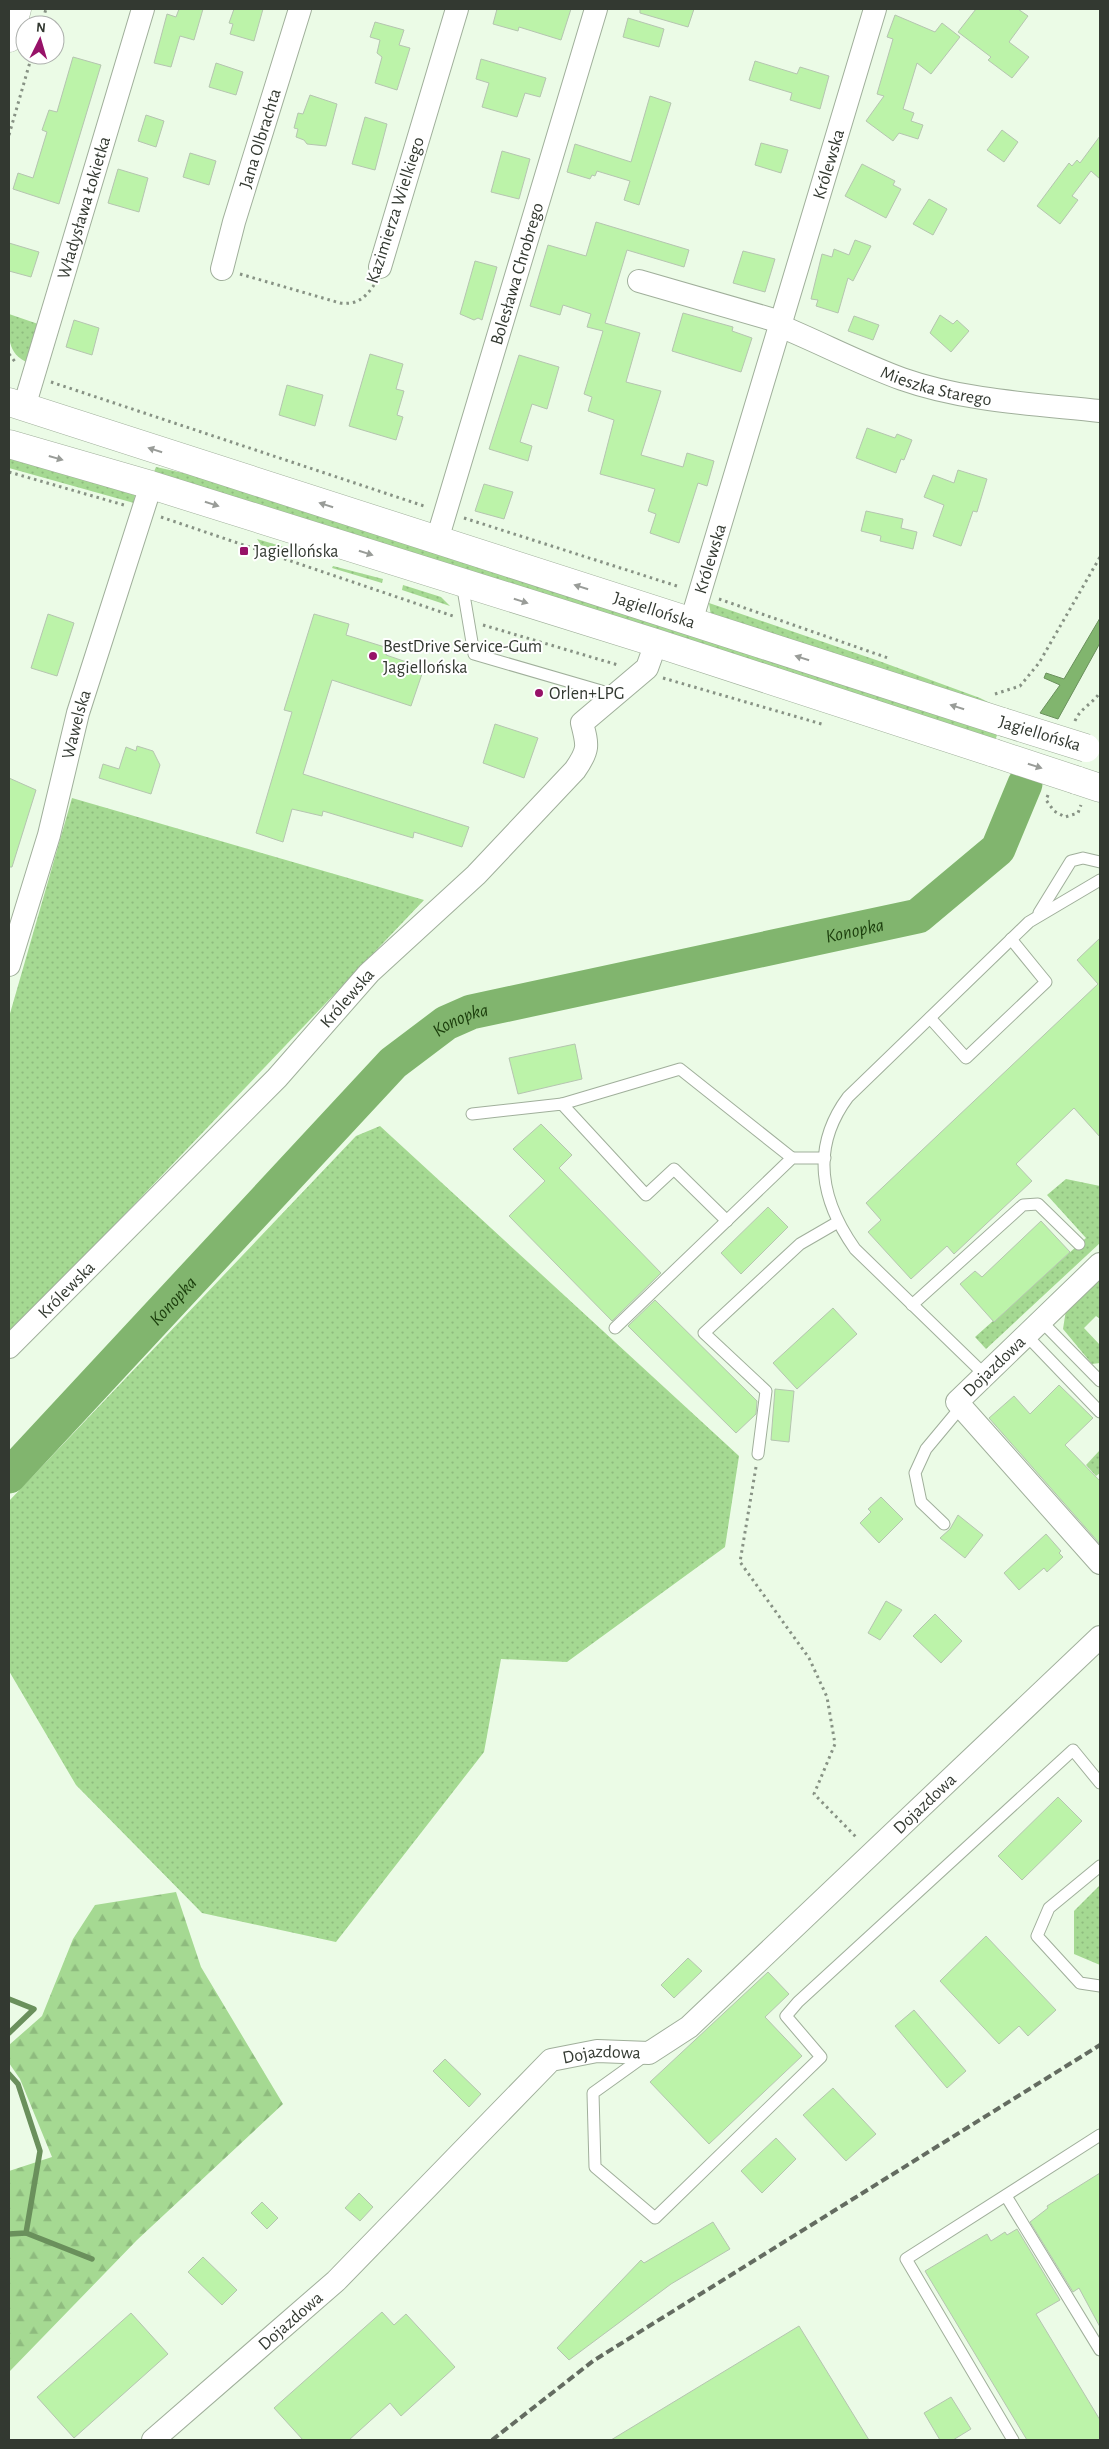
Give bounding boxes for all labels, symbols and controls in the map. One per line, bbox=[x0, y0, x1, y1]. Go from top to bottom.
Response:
north arrow bbox=[15, 15, 65, 65]
text: N bbox=[36, 21, 47, 35]
street label: Jana Olbrachta bbox=[237, 87, 285, 191]
street label: Królewska bbox=[810, 127, 848, 202]
street label: Władysława Łokietka bbox=[55, 135, 114, 281]
street label: Kazimierza Wielkiego bbox=[364, 135, 428, 286]
street label: Bolesława Chrobrego bbox=[488, 201, 548, 347]
street label: Mieszka Starego bbox=[878, 364, 993, 409]
one-way arrow bbox=[147, 446, 162, 453]
one-way arrow bbox=[48, 454, 63, 462]
one-way arrow bbox=[204, 500, 219, 508]
one-way arrow bbox=[319, 501, 334, 508]
street label: Królewska bbox=[692, 522, 730, 596]
place label: Jagiellońska bbox=[254, 543, 339, 561]
marker: Jagiellońska bbox=[238, 545, 250, 557]
one-way arrow bbox=[359, 550, 374, 557]
one-way arrow bbox=[573, 582, 588, 590]
street label: Jagiellońska bbox=[611, 589, 697, 632]
one-way arrow bbox=[514, 598, 529, 606]
place label: BestDrive Service-Gum Jagiellońska bbox=[383, 638, 542, 677]
marker: BestDrive Service-Gum Jagiellońska bbox=[367, 650, 379, 662]
one-way arrow bbox=[795, 653, 810, 661]
place label: Orlen+LPG bbox=[549, 685, 625, 703]
marker: Orlen+LPG bbox=[533, 687, 545, 699]
street label: Wawelska bbox=[59, 688, 95, 761]
one-way arrow bbox=[949, 703, 964, 711]
street label: Jagiellońska bbox=[997, 713, 1083, 755]
one-way arrow bbox=[1028, 763, 1043, 771]
water label: Konopka bbox=[824, 916, 886, 947]
street label: Królewska bbox=[317, 966, 378, 1032]
water label: Konopka bbox=[429, 1001, 490, 1041]
street label: Królewska bbox=[35, 1258, 99, 1322]
water label: Konopka bbox=[146, 1273, 201, 1329]
street label: Dojazdowa bbox=[960, 1333, 1029, 1401]
street label: Dojazdowa bbox=[890, 1771, 960, 1838]
street label: Dojazdowa bbox=[561, 2043, 641, 2068]
street label: Dojazdowa bbox=[255, 2289, 327, 2354]

